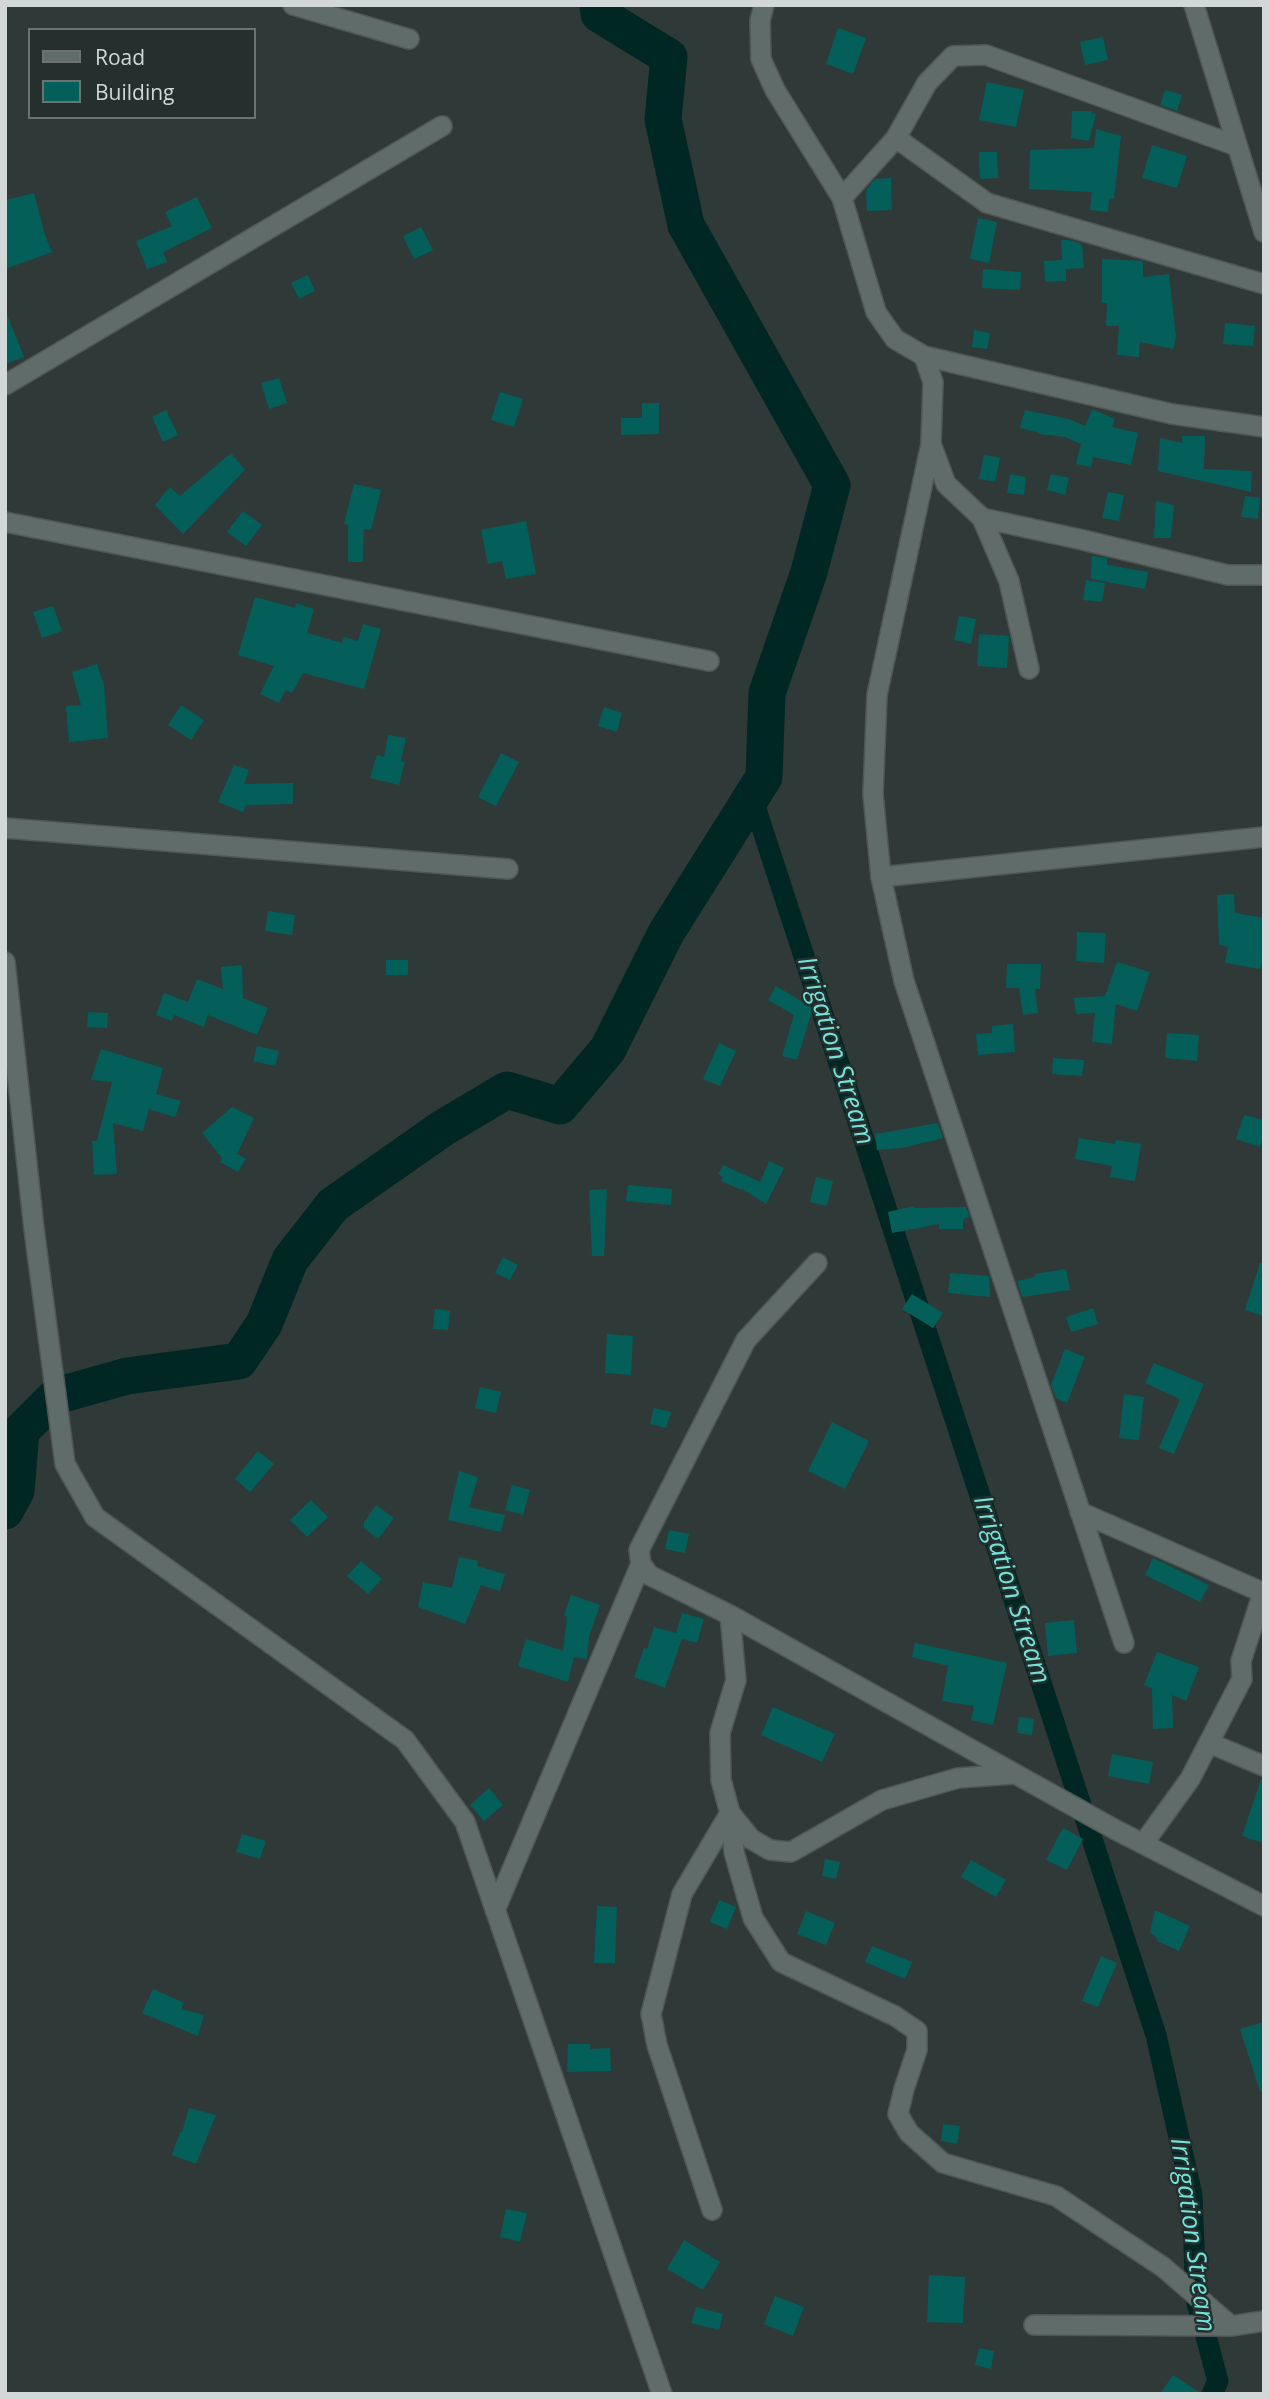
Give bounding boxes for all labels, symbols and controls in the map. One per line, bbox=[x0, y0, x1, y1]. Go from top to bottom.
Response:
legend bbox=[28, 28, 256, 119]
text: Road bbox=[95, 43, 145, 71]
text: Building bbox=[95, 78, 174, 106]
water label: Irrigation Stream bbox=[790, 953, 880, 1149]
water label: Irrigation Stream bbox=[966, 1492, 1056, 1688]
water label: Irrigation Stream bbox=[1163, 2136, 1221, 2334]

